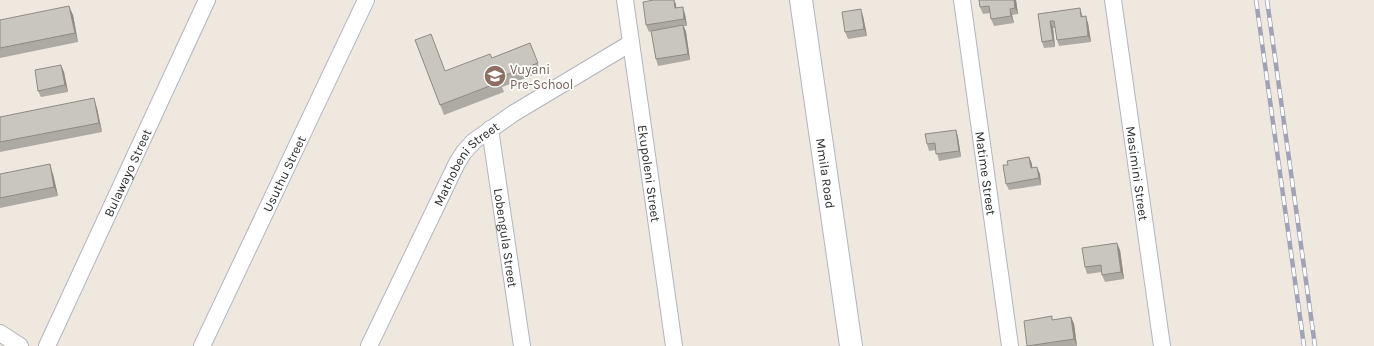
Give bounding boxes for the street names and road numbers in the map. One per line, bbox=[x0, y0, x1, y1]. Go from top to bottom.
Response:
street label: Mathobeni Street bbox=[431, 119, 502, 208]
street label: Ekupoleni Street bbox=[635, 124, 663, 223]
street label: Masimini Street bbox=[1123, 125, 1151, 222]
street label: Bulawayo Street bbox=[101, 126, 154, 219]
street label: Matime Street bbox=[972, 130, 999, 216]
street label: Usuthu Street bbox=[260, 133, 309, 214]
street label: Mmila Road bbox=[813, 137, 838, 209]
street label: Lobengula Street bbox=[491, 187, 520, 289]

